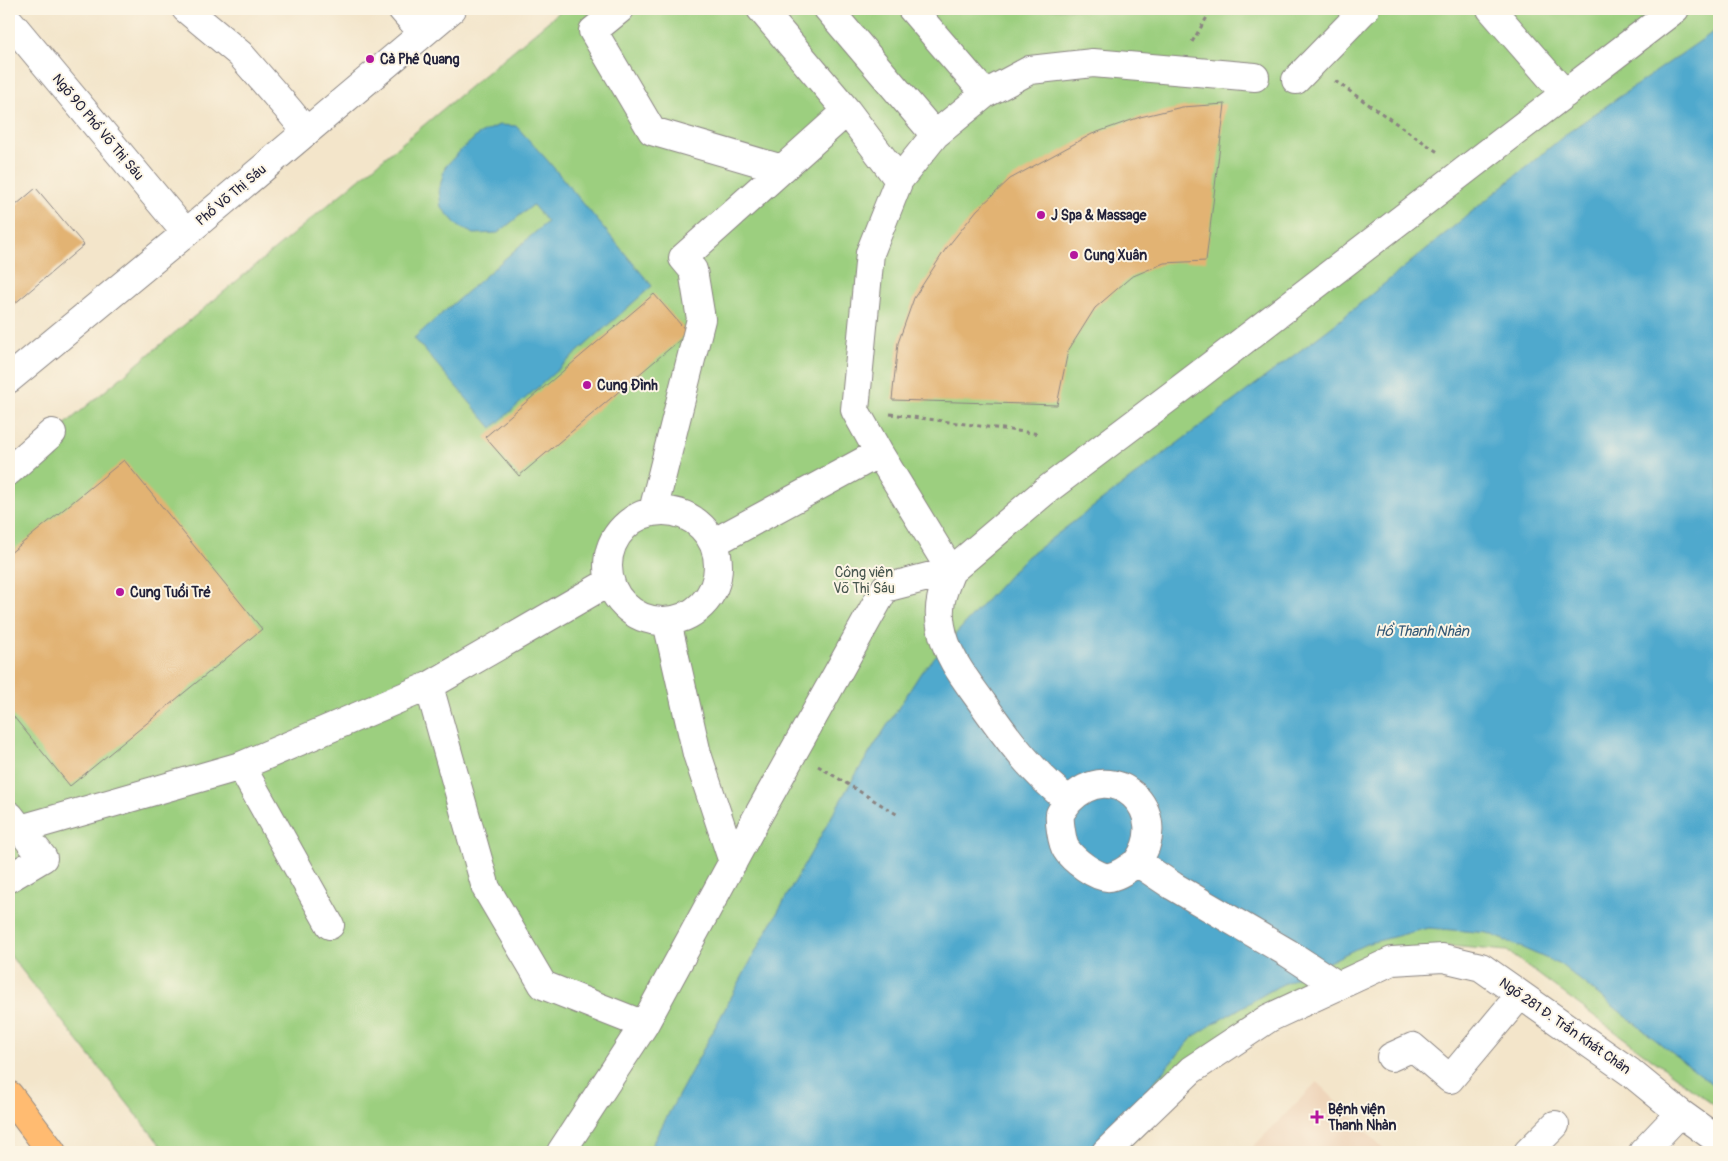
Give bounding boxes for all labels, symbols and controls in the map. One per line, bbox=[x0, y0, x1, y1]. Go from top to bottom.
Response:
place label: Cà Phê Quang bbox=[380, 51, 460, 68]
marker: Cà Phê Quang bbox=[364, 53, 376, 65]
street label: Ngõ 90 Phố Võ Thị Sáu bbox=[49, 70, 148, 184]
street label: Phố Võ Thị Sáu bbox=[192, 160, 270, 229]
place label: J Spa & Massage bbox=[1051, 207, 1148, 224]
marker: J Spa & Massage bbox=[1035, 209, 1047, 221]
place label: Cung Xuân bbox=[1084, 247, 1147, 264]
marker: Cung Xuân bbox=[1068, 249, 1080, 261]
place label: Cung Đình bbox=[597, 377, 658, 394]
marker: Cung Đình bbox=[581, 379, 593, 391]
park label: Công viên Võ Thị Sáu bbox=[833, 564, 895, 597]
place label: Cung Tuổi Trẻ bbox=[130, 583, 212, 601]
marker: Cung Tuổi Trẻ bbox=[114, 586, 126, 598]
water label: Hồ Thanh Nhàn bbox=[1375, 622, 1471, 641]
street label: Ngõ 281 Đ. Trần Khát Chân bbox=[1496, 973, 1635, 1078]
place label: Bệnh viện Thanh Nhàn bbox=[1327, 1101, 1396, 1134]
marker: Bệnh viện Thanh Nhàn bbox=[1310, 1110, 1324, 1124]

